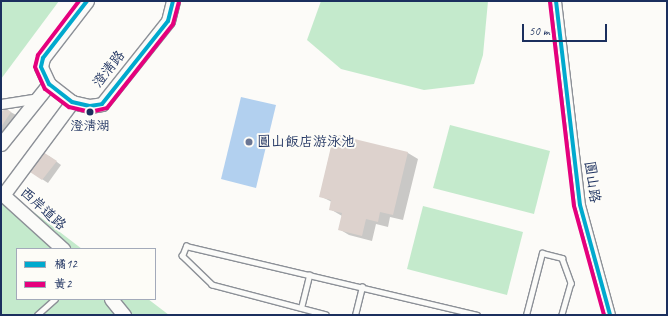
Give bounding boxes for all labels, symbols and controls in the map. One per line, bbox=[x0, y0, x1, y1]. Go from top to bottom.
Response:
scale bar bbox=[524, 16, 609, 42]
text: 50 m bbox=[529, 23, 549, 39]
street label: 澄清路 bbox=[89, 47, 129, 91]
marker: 澄清湖 bbox=[85, 107, 95, 117]
place label: 澄清湖 bbox=[71, 118, 109, 134]
place label: 圓山飯店游泳池 bbox=[257, 134, 355, 150]
marker: 圓山飯店游泳池 bbox=[244, 137, 254, 147]
street label: 圓山路 bbox=[581, 160, 603, 204]
street label: 西岸道路 bbox=[17, 184, 69, 234]
legend bbox=[16, 248, 156, 300]
text: 橘12 bbox=[54, 256, 77, 272]
text: 黃2 bbox=[54, 276, 71, 292]

